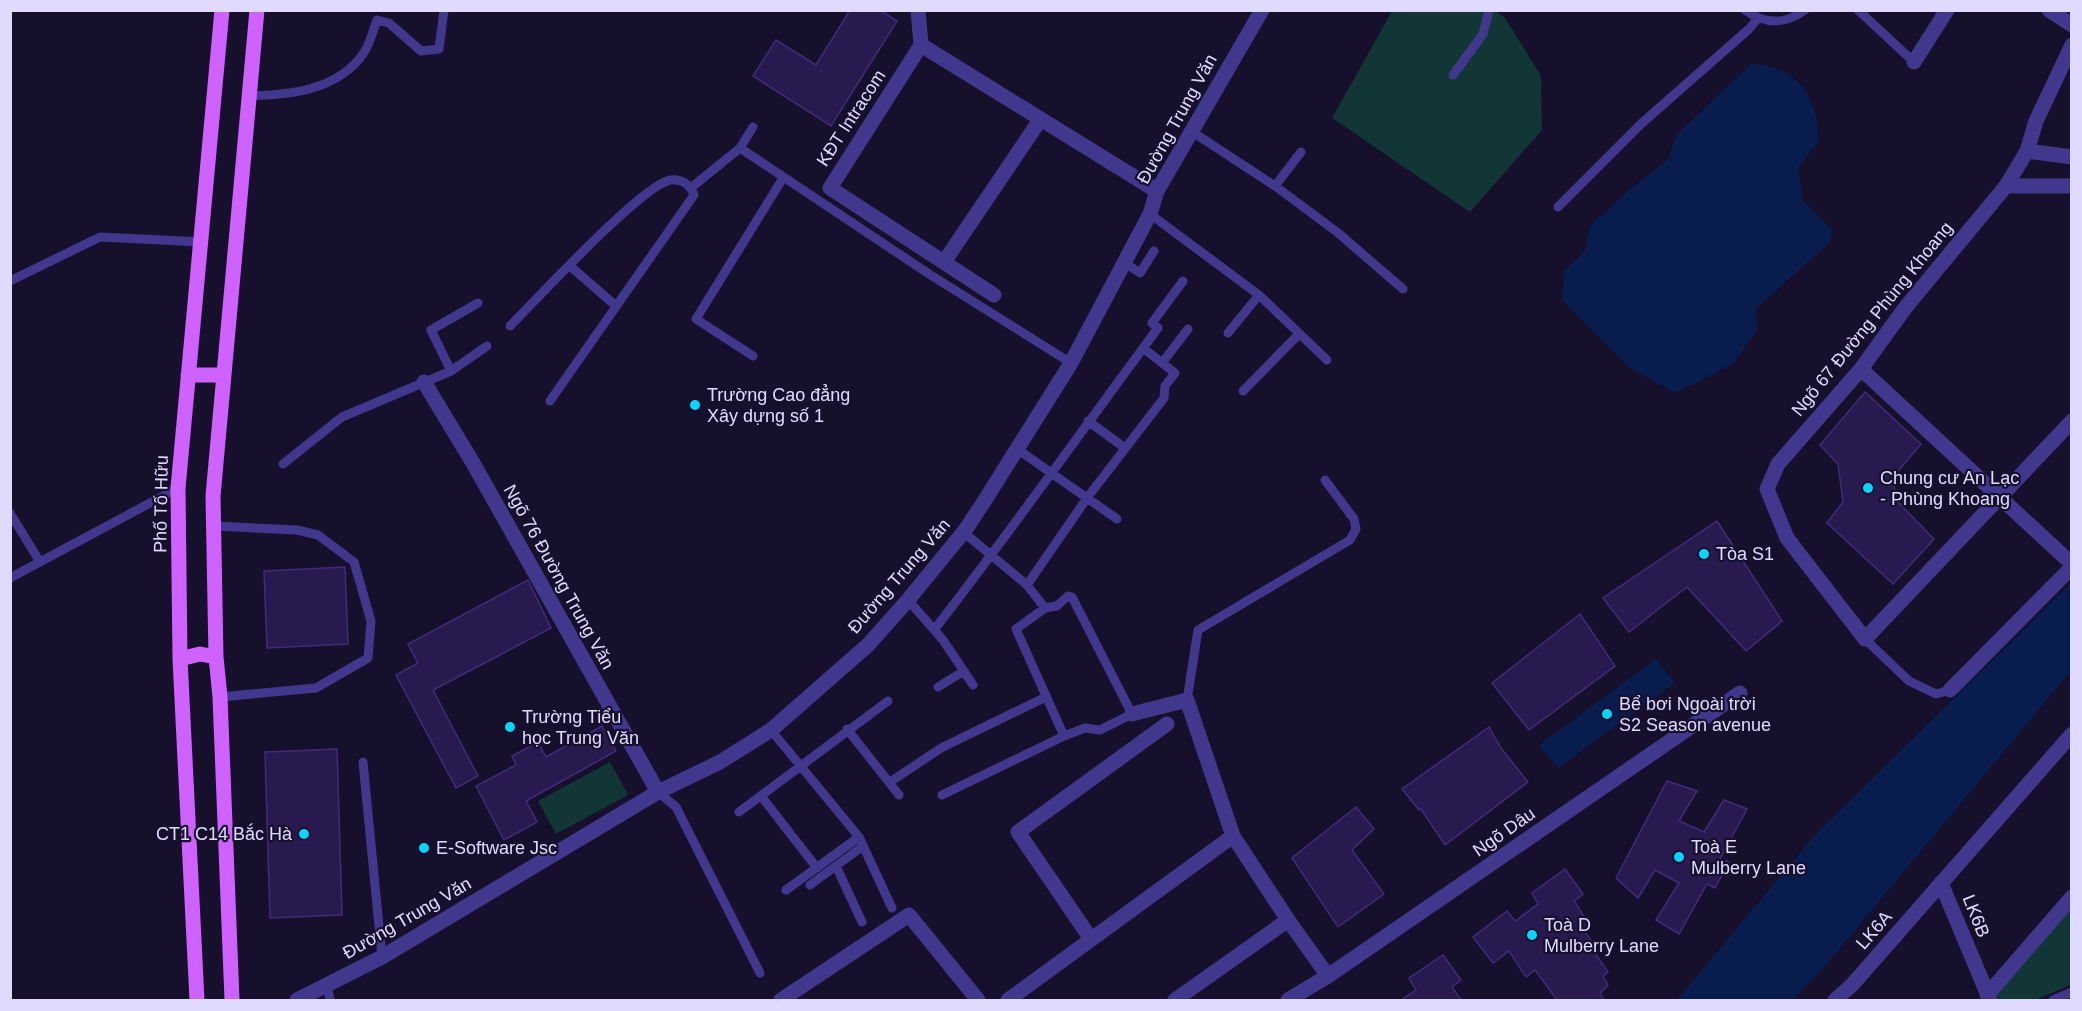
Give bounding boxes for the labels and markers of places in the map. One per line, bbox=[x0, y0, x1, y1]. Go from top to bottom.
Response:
place label: Trường Cao đẳng Xây dựng số 1 bbox=[707, 384, 850, 426]
marker: Trường Cao đẳng Xây dựng số 1 bbox=[688, 398, 702, 412]
place label: Chung cư An Lạc - Phùng Khoang bbox=[1880, 468, 2019, 509]
marker: Chung cư An Lạc - Phùng Khoang bbox=[1861, 481, 1875, 495]
place label: Tòa S1 bbox=[1716, 544, 1774, 564]
marker: Tòa S1 bbox=[1697, 547, 1711, 561]
place label: Bể bơi Ngoài trời S2 Season avenue bbox=[1619, 694, 1771, 735]
place label: Trường Tiểu học Trung Văn bbox=[522, 707, 639, 748]
marker: Bể bơi Ngoài trời S2 Season avenue bbox=[1600, 707, 1614, 721]
marker: Trường Tiểu học Trung Văn bbox=[503, 720, 517, 734]
place label: CT1 C14 Bắc Hà bbox=[156, 823, 293, 844]
marker: CT1 C14 Bắc Hà bbox=[297, 827, 311, 841]
place label: Toà E Mulberry Lane bbox=[1691, 837, 1806, 878]
place label: E-Software Jsc bbox=[436, 838, 557, 858]
marker: E-Software Jsc bbox=[417, 841, 431, 855]
marker: Toà E Mulberry Lane bbox=[1672, 850, 1686, 864]
place label: Toà D Mulberry Lane bbox=[1544, 915, 1659, 956]
marker: Toà D Mulberry Lane bbox=[1525, 928, 1539, 942]

